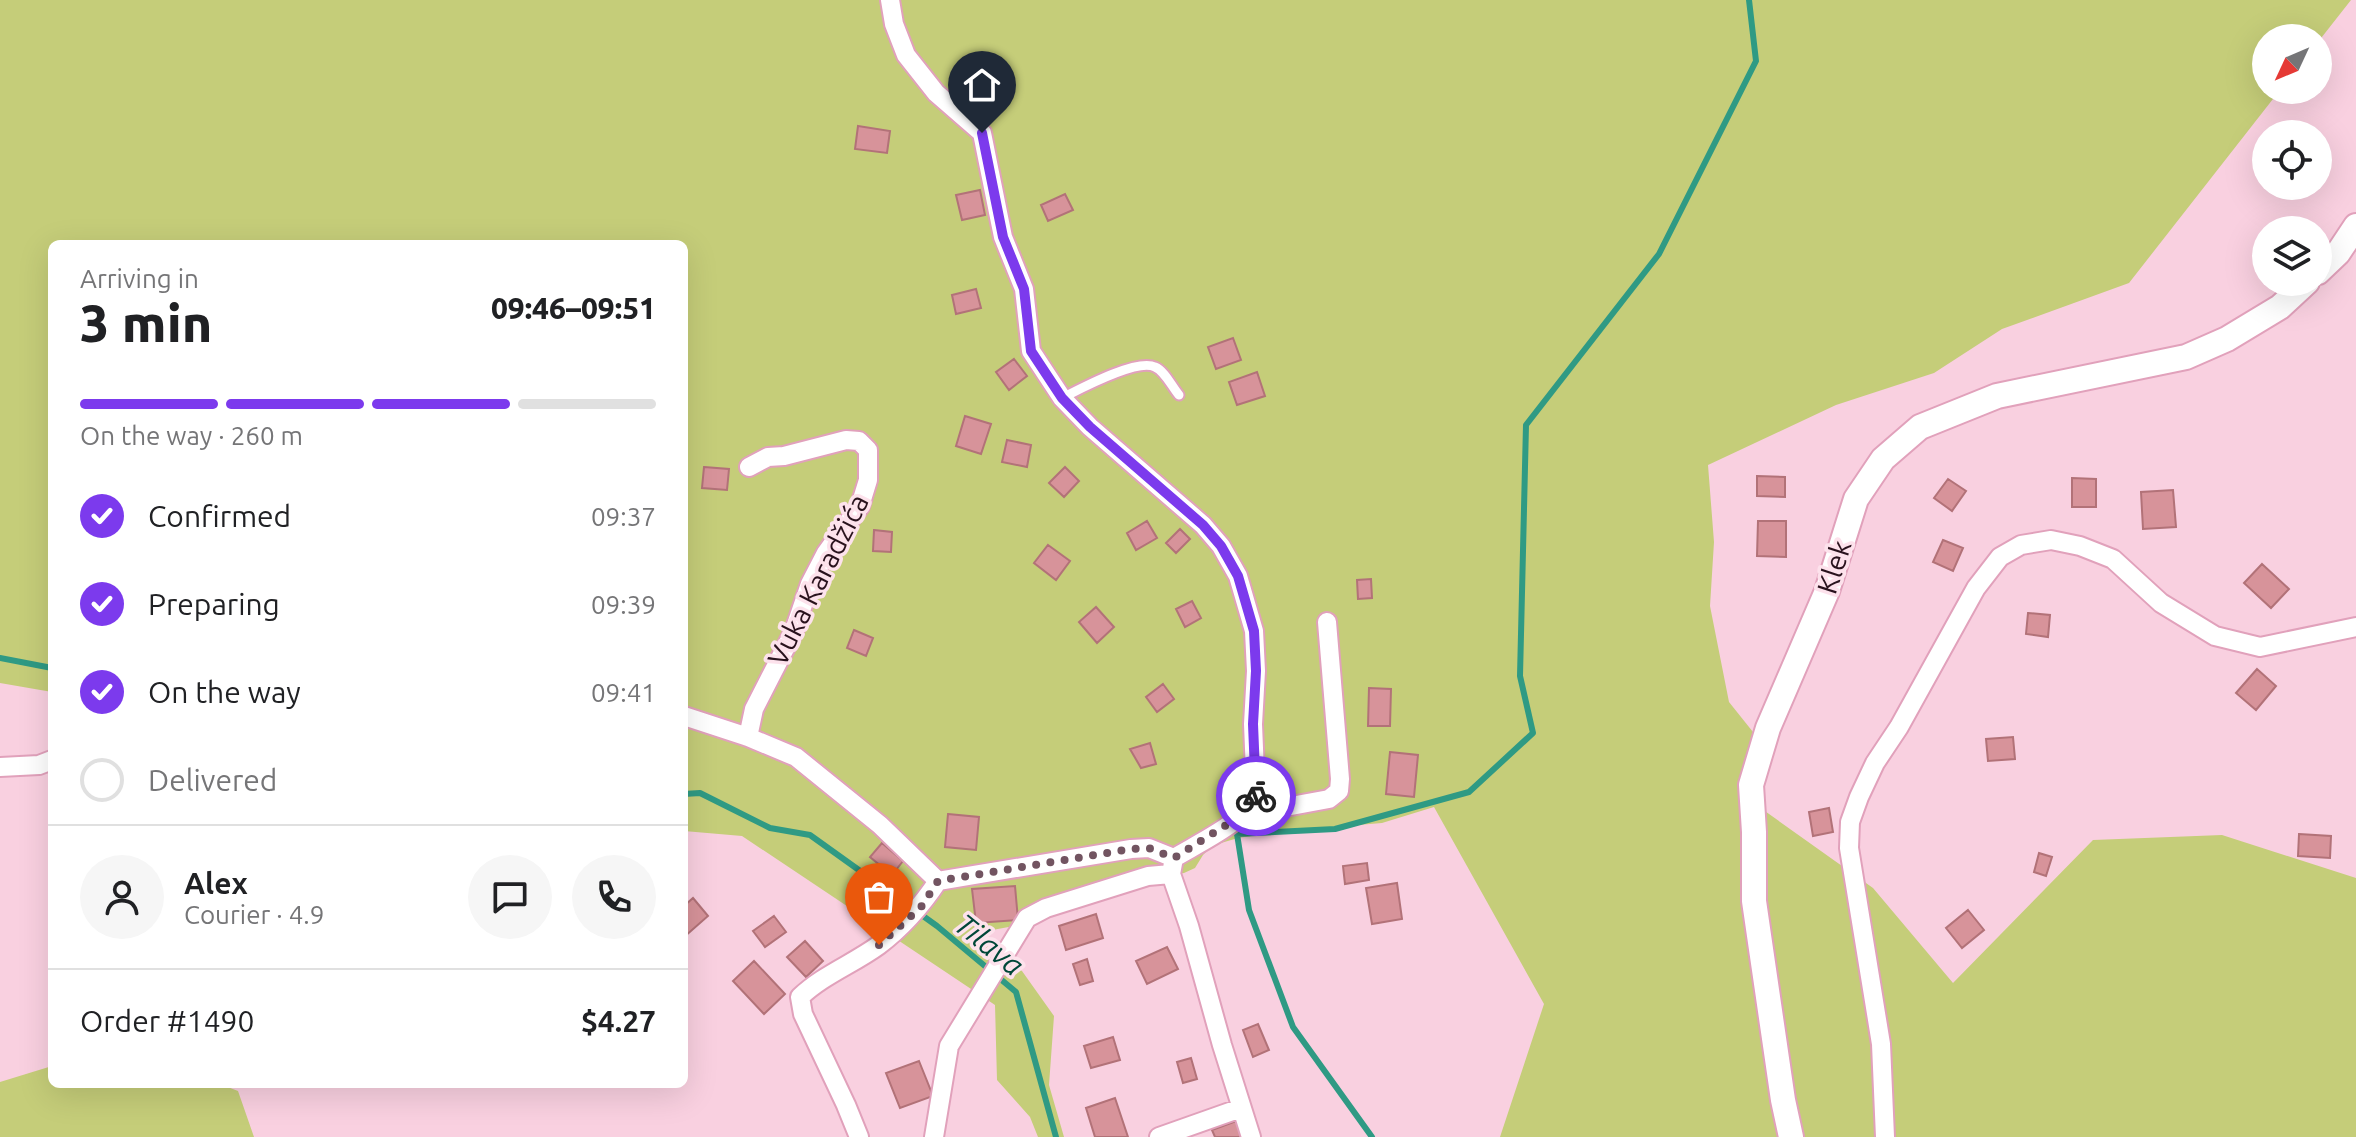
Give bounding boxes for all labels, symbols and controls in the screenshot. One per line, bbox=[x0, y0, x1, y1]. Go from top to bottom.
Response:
north arrow bbox=[2252, 24, 2332, 104]
map controls bbox=[2252, 24, 2332, 296]
pin bbox=[948, 51, 1016, 133]
icon: home bbox=[960, 63, 1004, 107]
button: locate bbox=[2252, 120, 2332, 200]
button: layers bbox=[2252, 216, 2332, 296]
text: Arriving in bbox=[80, 264, 199, 293]
text: 09:46–09:51 bbox=[491, 291, 656, 325]
text: 3 min bbox=[80, 294, 212, 352]
text: On the way · 260 m bbox=[80, 421, 303, 450]
street label: Vuka Karadžića bbox=[761, 489, 874, 671]
icon: check bbox=[80, 494, 124, 538]
text: Confirmed bbox=[148, 499, 291, 533]
text: 09:37 bbox=[591, 502, 656, 531]
street label: Klek bbox=[1810, 536, 1857, 597]
icon: check bbox=[80, 582, 124, 626]
text: Preparing bbox=[148, 587, 280, 621]
text: 09:39 bbox=[591, 590, 656, 619]
icon: check bbox=[80, 670, 124, 714]
text: On the way bbox=[148, 675, 301, 709]
text: 09:41 bbox=[591, 678, 656, 707]
courier bbox=[1216, 756, 1296, 836]
text: Delivered bbox=[148, 763, 277, 797]
icon: bike bbox=[1234, 774, 1278, 818]
button: person bbox=[80, 855, 164, 939]
button: chat bbox=[468, 855, 552, 939]
button: phone bbox=[572, 855, 656, 939]
pin bbox=[845, 863, 913, 945]
text: Alex bbox=[184, 866, 248, 900]
icon: bag bbox=[857, 875, 901, 919]
text: Courier · 4.9 bbox=[184, 900, 324, 929]
water label: Tilava bbox=[949, 906, 1031, 982]
text: Order #1490 bbox=[80, 1004, 254, 1038]
text: $4.27 bbox=[581, 1004, 656, 1038]

